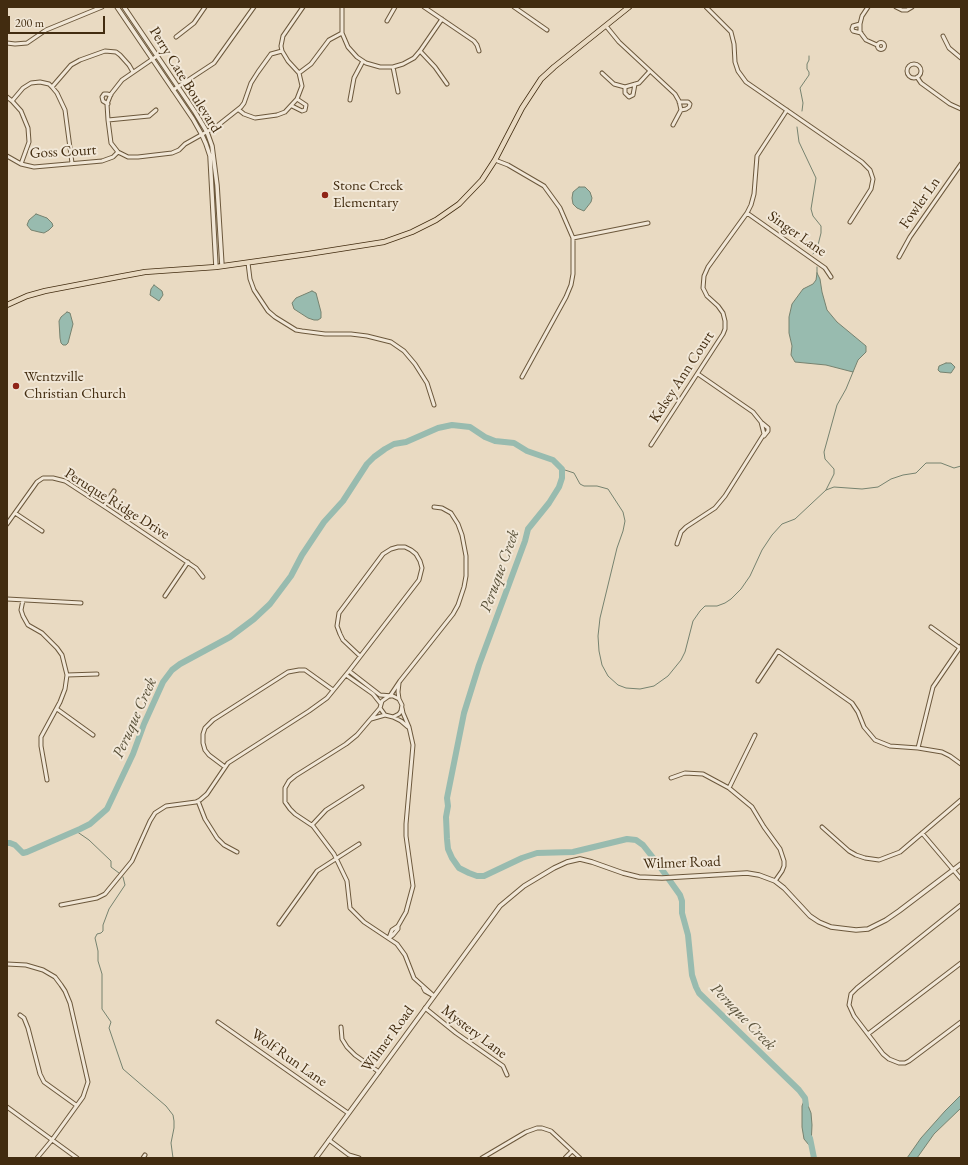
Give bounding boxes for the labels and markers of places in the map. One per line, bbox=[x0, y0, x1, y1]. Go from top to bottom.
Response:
place label: Stone Creek Elementary bbox=[333, 177, 403, 212]
marker: Stone Creek Elementary bbox=[320, 190, 330, 200]
place label: Wentzville Christian Church bbox=[24, 368, 126, 403]
marker: Wentzville Christian Church bbox=[11, 381, 21, 391]

